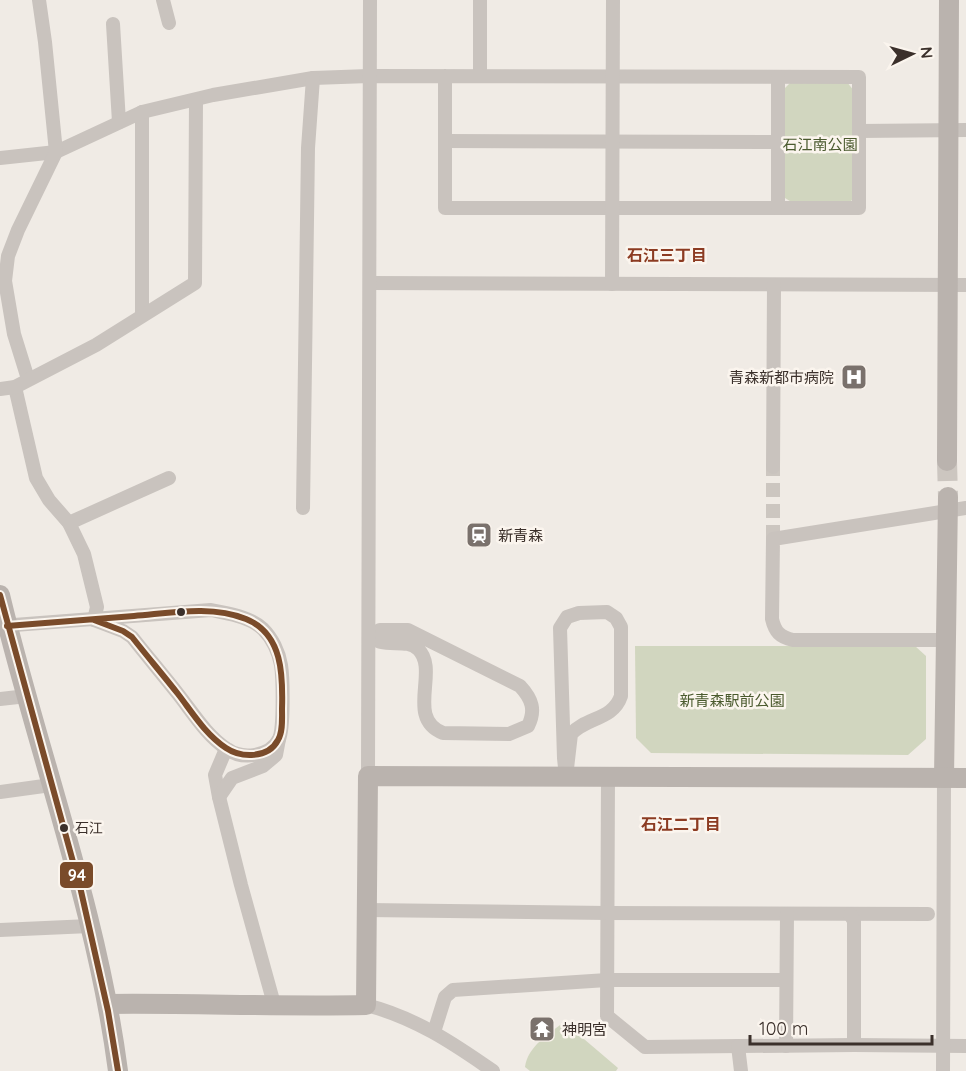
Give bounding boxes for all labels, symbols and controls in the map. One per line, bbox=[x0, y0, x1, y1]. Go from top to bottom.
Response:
north arrow bbox=[882, 24, 942, 84]
text: N bbox=[916, 46, 937, 59]
park label: 石江南公園 bbox=[782, 135, 858, 154]
district label: 石江三丁目 bbox=[627, 245, 707, 265]
hospital icon: 青森新都市病院 bbox=[839, 362, 869, 392]
place label: 青森新都市病院 bbox=[729, 368, 834, 387]
station icon: 新青森 bbox=[464, 520, 494, 550]
place label: 新青森 bbox=[498, 526, 543, 545]
unlabelled marker bbox=[175, 606, 187, 618]
park label: 新青森駅前公園 bbox=[679, 691, 785, 710]
district label: 石江二丁目 bbox=[641, 814, 721, 834]
place label: 石江 bbox=[75, 819, 103, 837]
marker: 石江 bbox=[58, 822, 70, 834]
line badge: 94 bbox=[59, 861, 94, 889]
text: 94 bbox=[68, 865, 87, 885]
scale bar bbox=[750, 1008, 932, 1046]
temple icon: 神明宮 bbox=[527, 1014, 557, 1044]
text: 100 m bbox=[759, 1017, 808, 1040]
place label: 神明宮 bbox=[562, 1020, 607, 1039]

